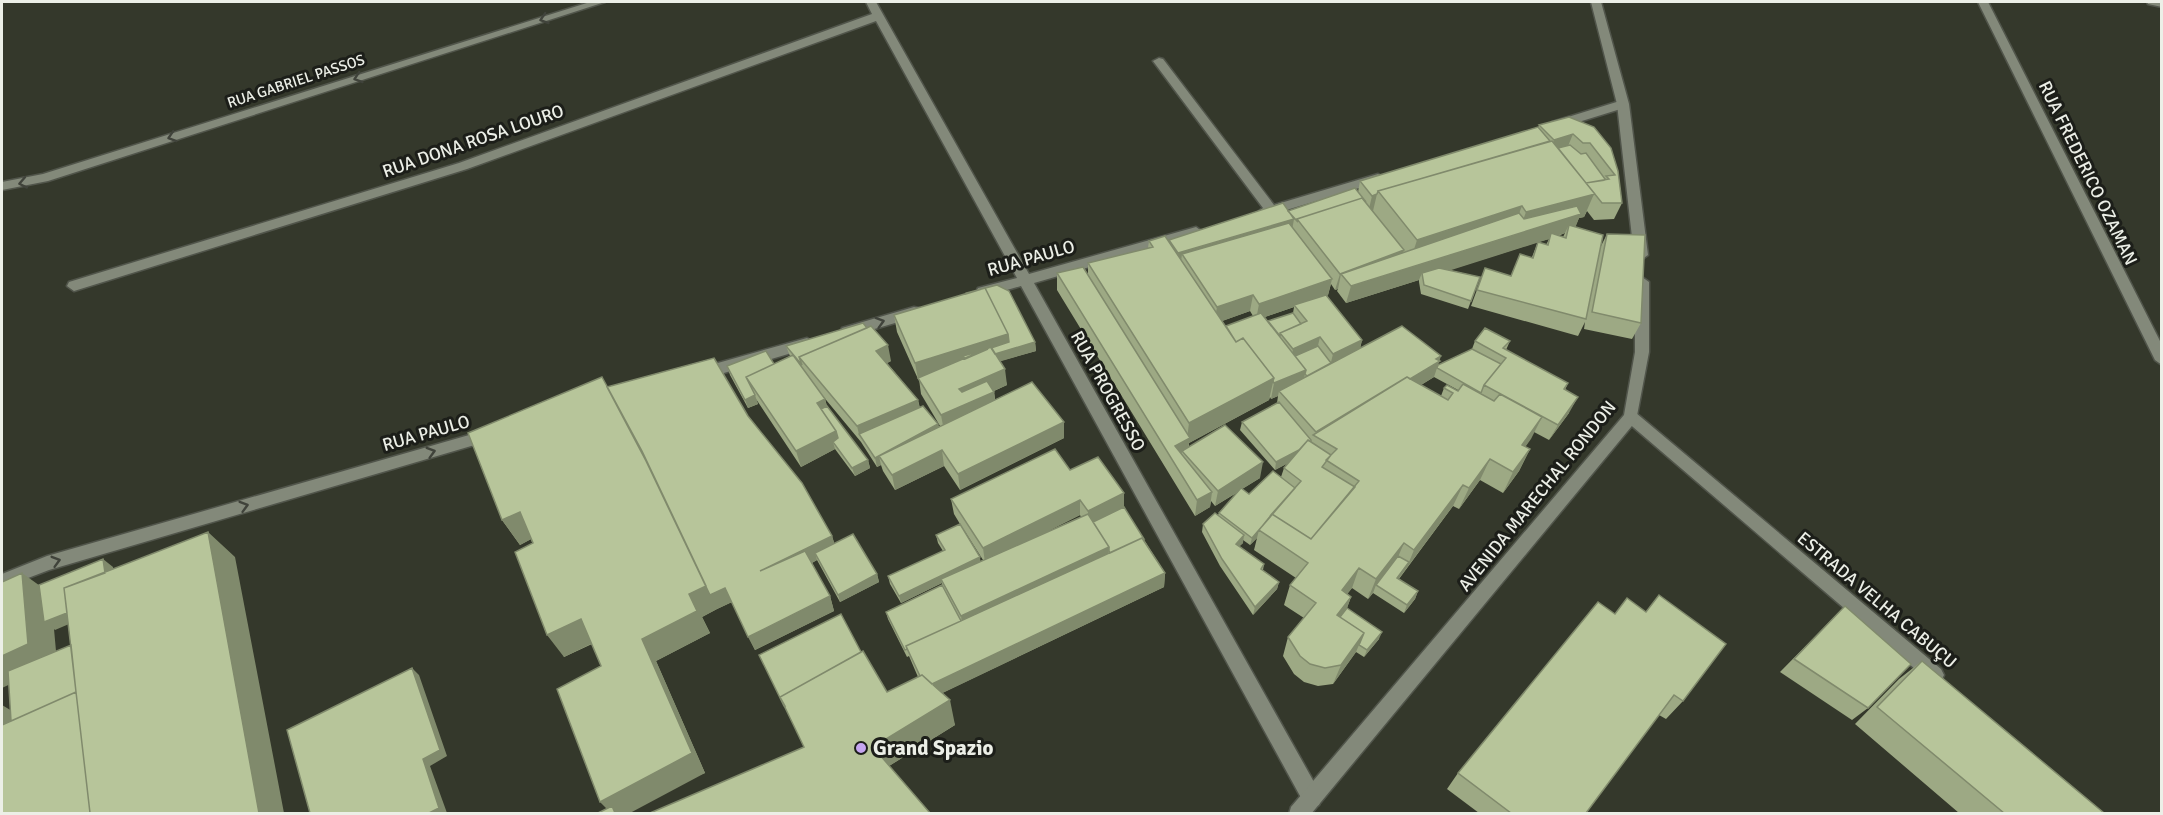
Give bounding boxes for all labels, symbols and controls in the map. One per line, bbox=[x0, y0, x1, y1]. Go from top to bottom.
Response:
one-way arrow bbox=[539, 12, 550, 24]
street label: RUA GABRIEL PASSOS bbox=[225, 50, 367, 112]
one-way arrow bbox=[353, 71, 364, 83]
street label: RUA FREDERICO OZAMAN bbox=[2034, 77, 2142, 269]
street label: RUA DONA ROSA LOURO bbox=[379, 100, 567, 182]
one-way arrow bbox=[168, 130, 178, 142]
one-way arrow bbox=[18, 175, 28, 188]
street label: RUA PAULO bbox=[985, 235, 1077, 281]
one-way arrow bbox=[874, 317, 885, 329]
street label: RUA PROGRESSO bbox=[1066, 327, 1150, 455]
street label: AVENIDA MARECHAL RONDON bbox=[1453, 396, 1621, 596]
street label: RUA PAULO bbox=[380, 410, 472, 456]
one-way arrow bbox=[425, 447, 436, 459]
one-way arrow bbox=[238, 501, 248, 513]
street label: ESTRADA VELHA CABUÇU bbox=[1793, 527, 1961, 673]
one-way arrow bbox=[51, 555, 61, 568]
place label: Grand Spazio bbox=[873, 735, 994, 761]
marker: Grand Spazio bbox=[854, 741, 868, 755]

